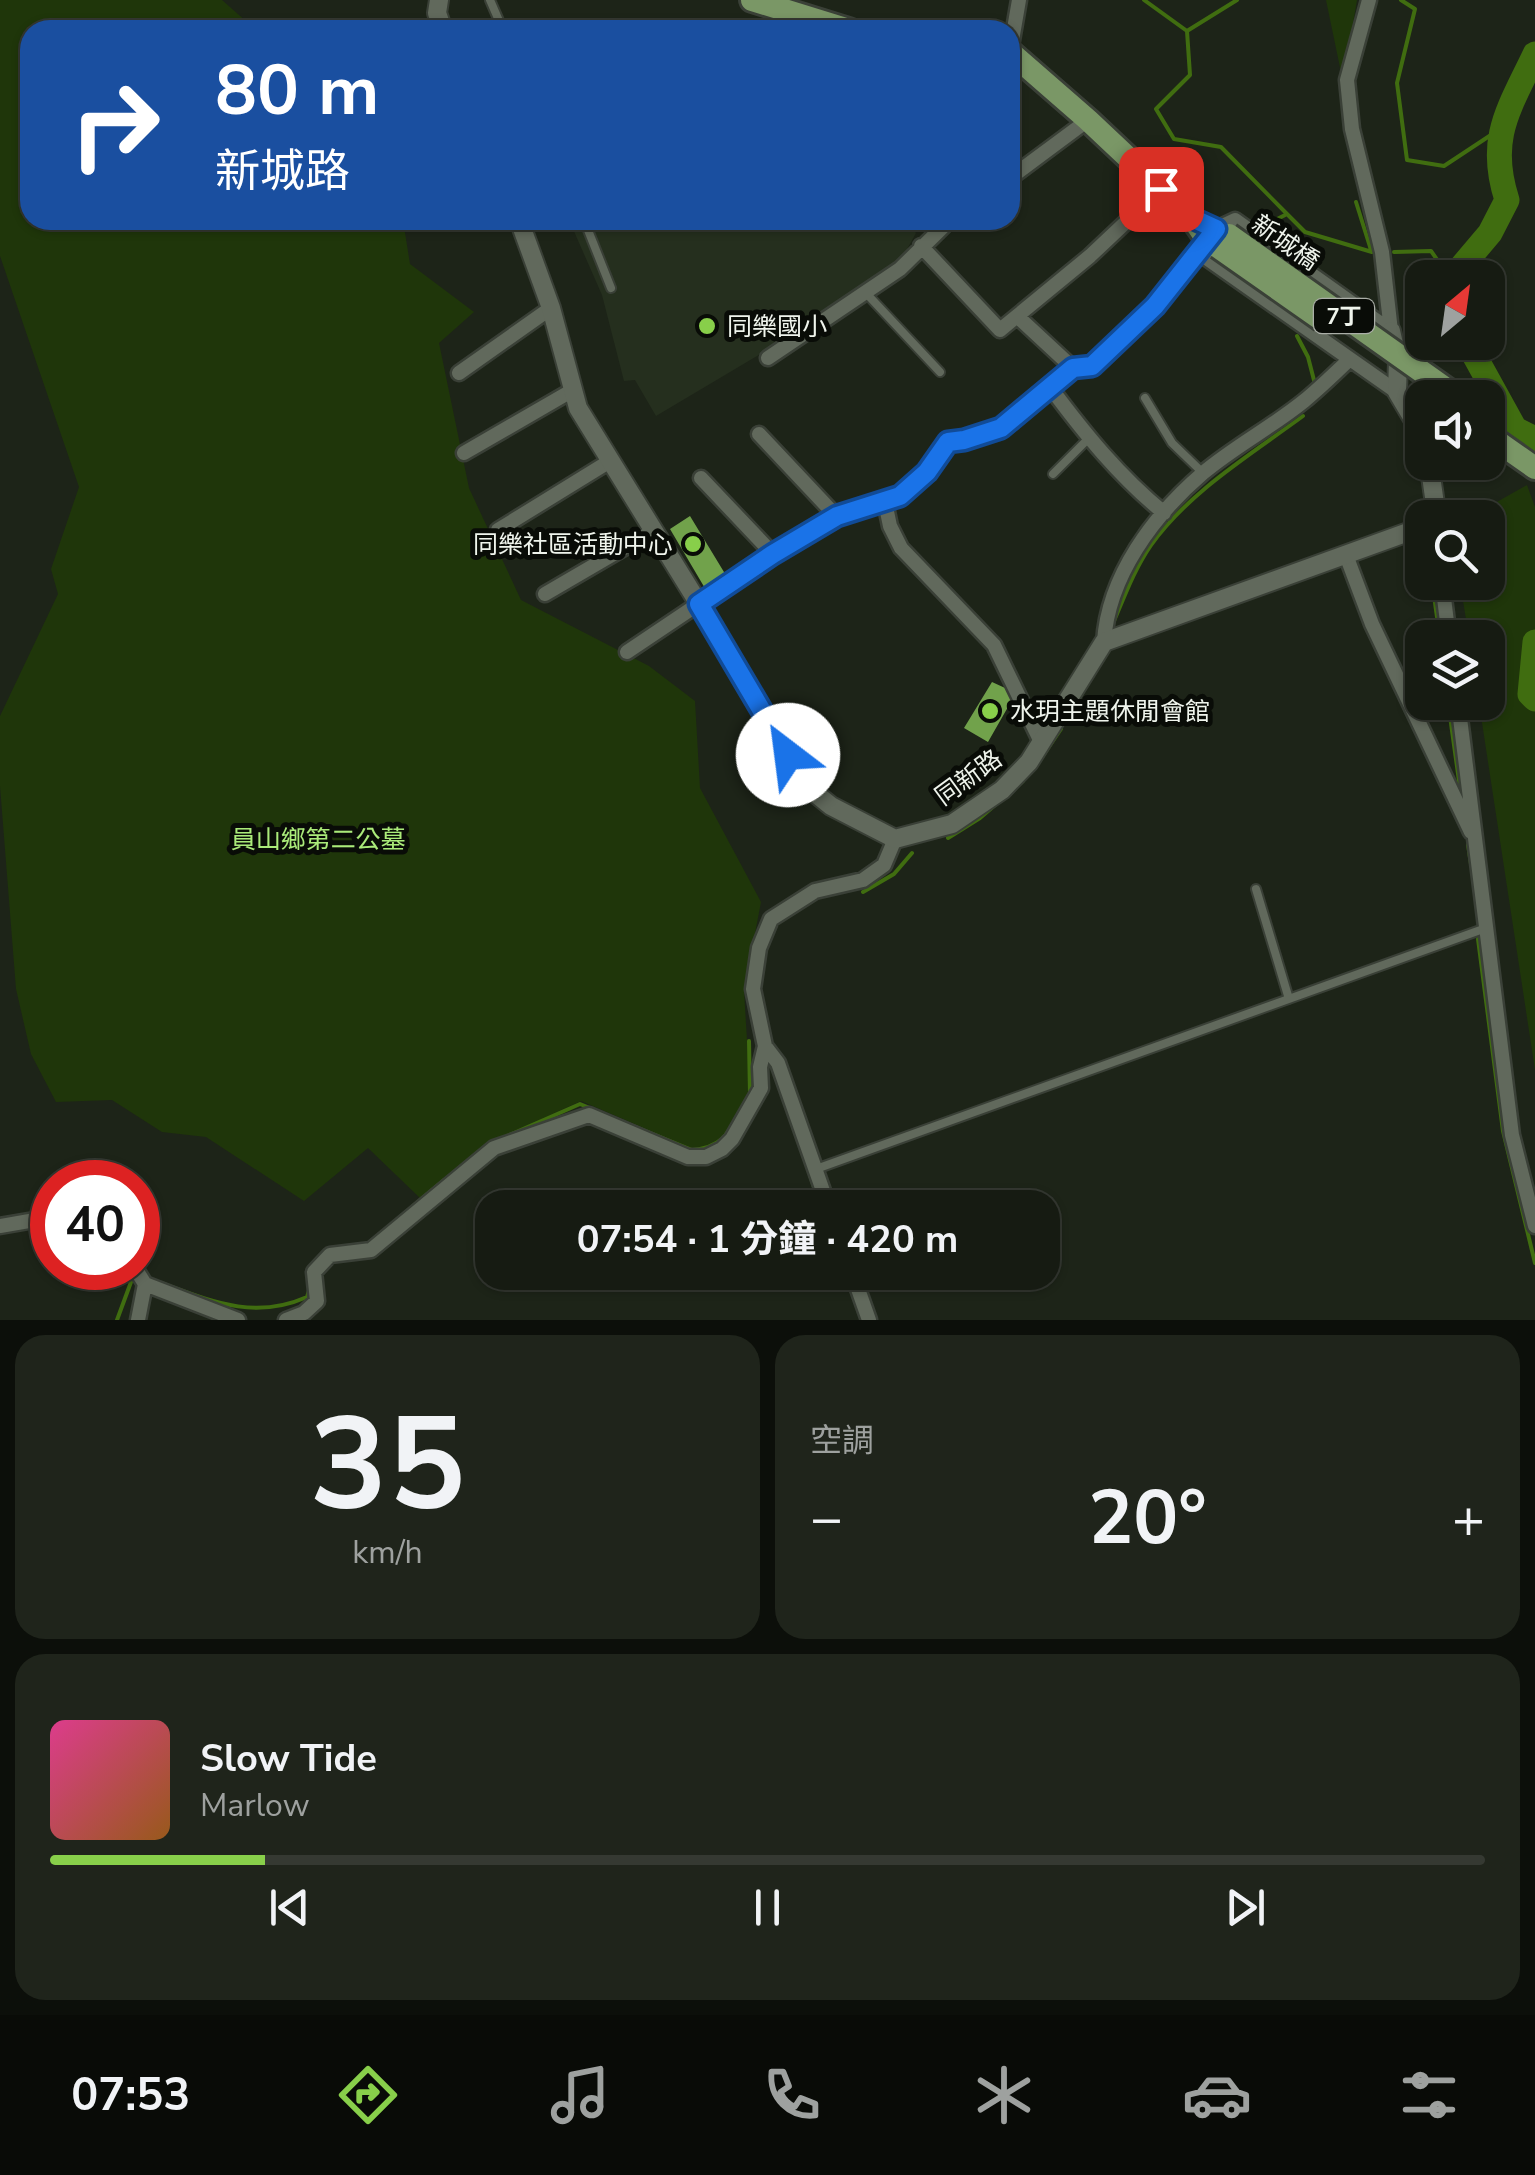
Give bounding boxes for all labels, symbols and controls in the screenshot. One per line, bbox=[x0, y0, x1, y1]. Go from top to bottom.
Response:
text: 80 m bbox=[215, 43, 379, 139]
icon: right bbox=[50, 60, 180, 190]
text: 新城路 bbox=[215, 141, 350, 202]
pin bbox=[1119, 147, 1204, 232]
icon: arrive bbox=[1134, 162, 1189, 217]
street label: 新城橋 bbox=[1245, 207, 1326, 278]
north arrow bbox=[1405, 260, 1505, 360]
map controls bbox=[1405, 260, 1505, 720]
road number: 7丁 bbox=[1314, 299, 1374, 333]
place label: 同樂國小 bbox=[727, 310, 827, 344]
marker: 同樂國小 bbox=[696, 315, 718, 337]
button: sound bbox=[1405, 380, 1505, 480]
button: search bbox=[1405, 500, 1505, 600]
place label: 同樂社區活動中心 bbox=[473, 528, 673, 562]
marker: 同樂社區活動中心 bbox=[682, 533, 704, 555]
button: layers bbox=[1405, 620, 1505, 720]
place label: 水玥主題休閒會館 bbox=[1010, 695, 1210, 729]
marker: 水玥主題休閒會館 bbox=[979, 700, 1001, 722]
position arrow bbox=[736, 703, 840, 807]
street label: 同新路 bbox=[928, 742, 1009, 814]
park label: 員山鄉第二公墓 bbox=[230, 823, 406, 857]
speed limit sign: 40 bbox=[30, 1160, 160, 1290]
text: 07:54 · 1 分鐘 · 420 m bbox=[577, 1214, 958, 1265]
text: 35 bbox=[309, 1377, 466, 1554]
text: 空調 bbox=[810, 1419, 874, 1462]
text: 20° bbox=[1088, 1467, 1207, 1569]
text: − bbox=[810, 1481, 843, 1556]
text: + bbox=[1452, 1481, 1485, 1556]
text: km/h bbox=[352, 1531, 423, 1574]
text: Slow Tide bbox=[200, 1733, 377, 1784]
text: Marlow bbox=[200, 1784, 310, 1827]
icon: previous bbox=[262, 1880, 317, 1935]
icon: pause bbox=[740, 1880, 795, 1935]
icon: next bbox=[1218, 1880, 1273, 1935]
icon: directions bbox=[333, 2060, 403, 2130]
icon: music bbox=[545, 2060, 615, 2130]
icon: phone bbox=[757, 2060, 827, 2130]
icon: climate bbox=[969, 2060, 1039, 2130]
icon: car bbox=[1182, 2060, 1252, 2130]
icon: filters bbox=[1394, 2060, 1464, 2130]
text: 07:53 bbox=[71, 2065, 190, 2126]

